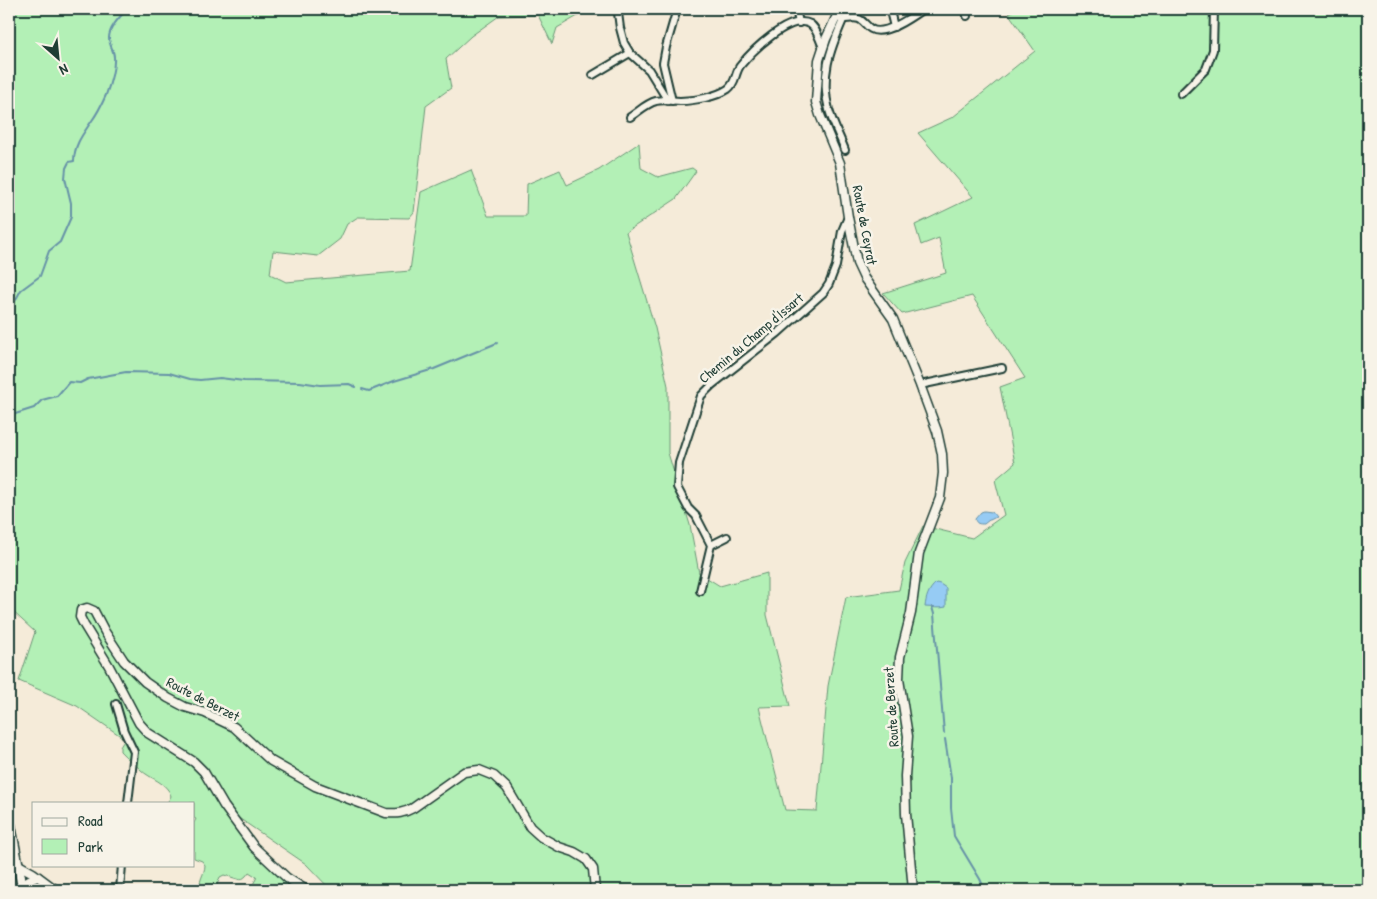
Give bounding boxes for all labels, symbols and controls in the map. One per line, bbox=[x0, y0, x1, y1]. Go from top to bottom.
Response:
north arrow bbox=[32, 32, 82, 82]
text: N bbox=[56, 60, 72, 80]
street label: Route de Ceyrat bbox=[848, 184, 883, 267]
street label: Chemin du Champ d'Issart bbox=[694, 288, 808, 388]
street label: Route de Berzet bbox=[878, 666, 903, 748]
street label: Route de Berzet bbox=[163, 672, 243, 725]
legend bbox=[32, 802, 195, 866]
text: Road bbox=[78, 810, 103, 831]
text: Park bbox=[78, 836, 103, 857]

